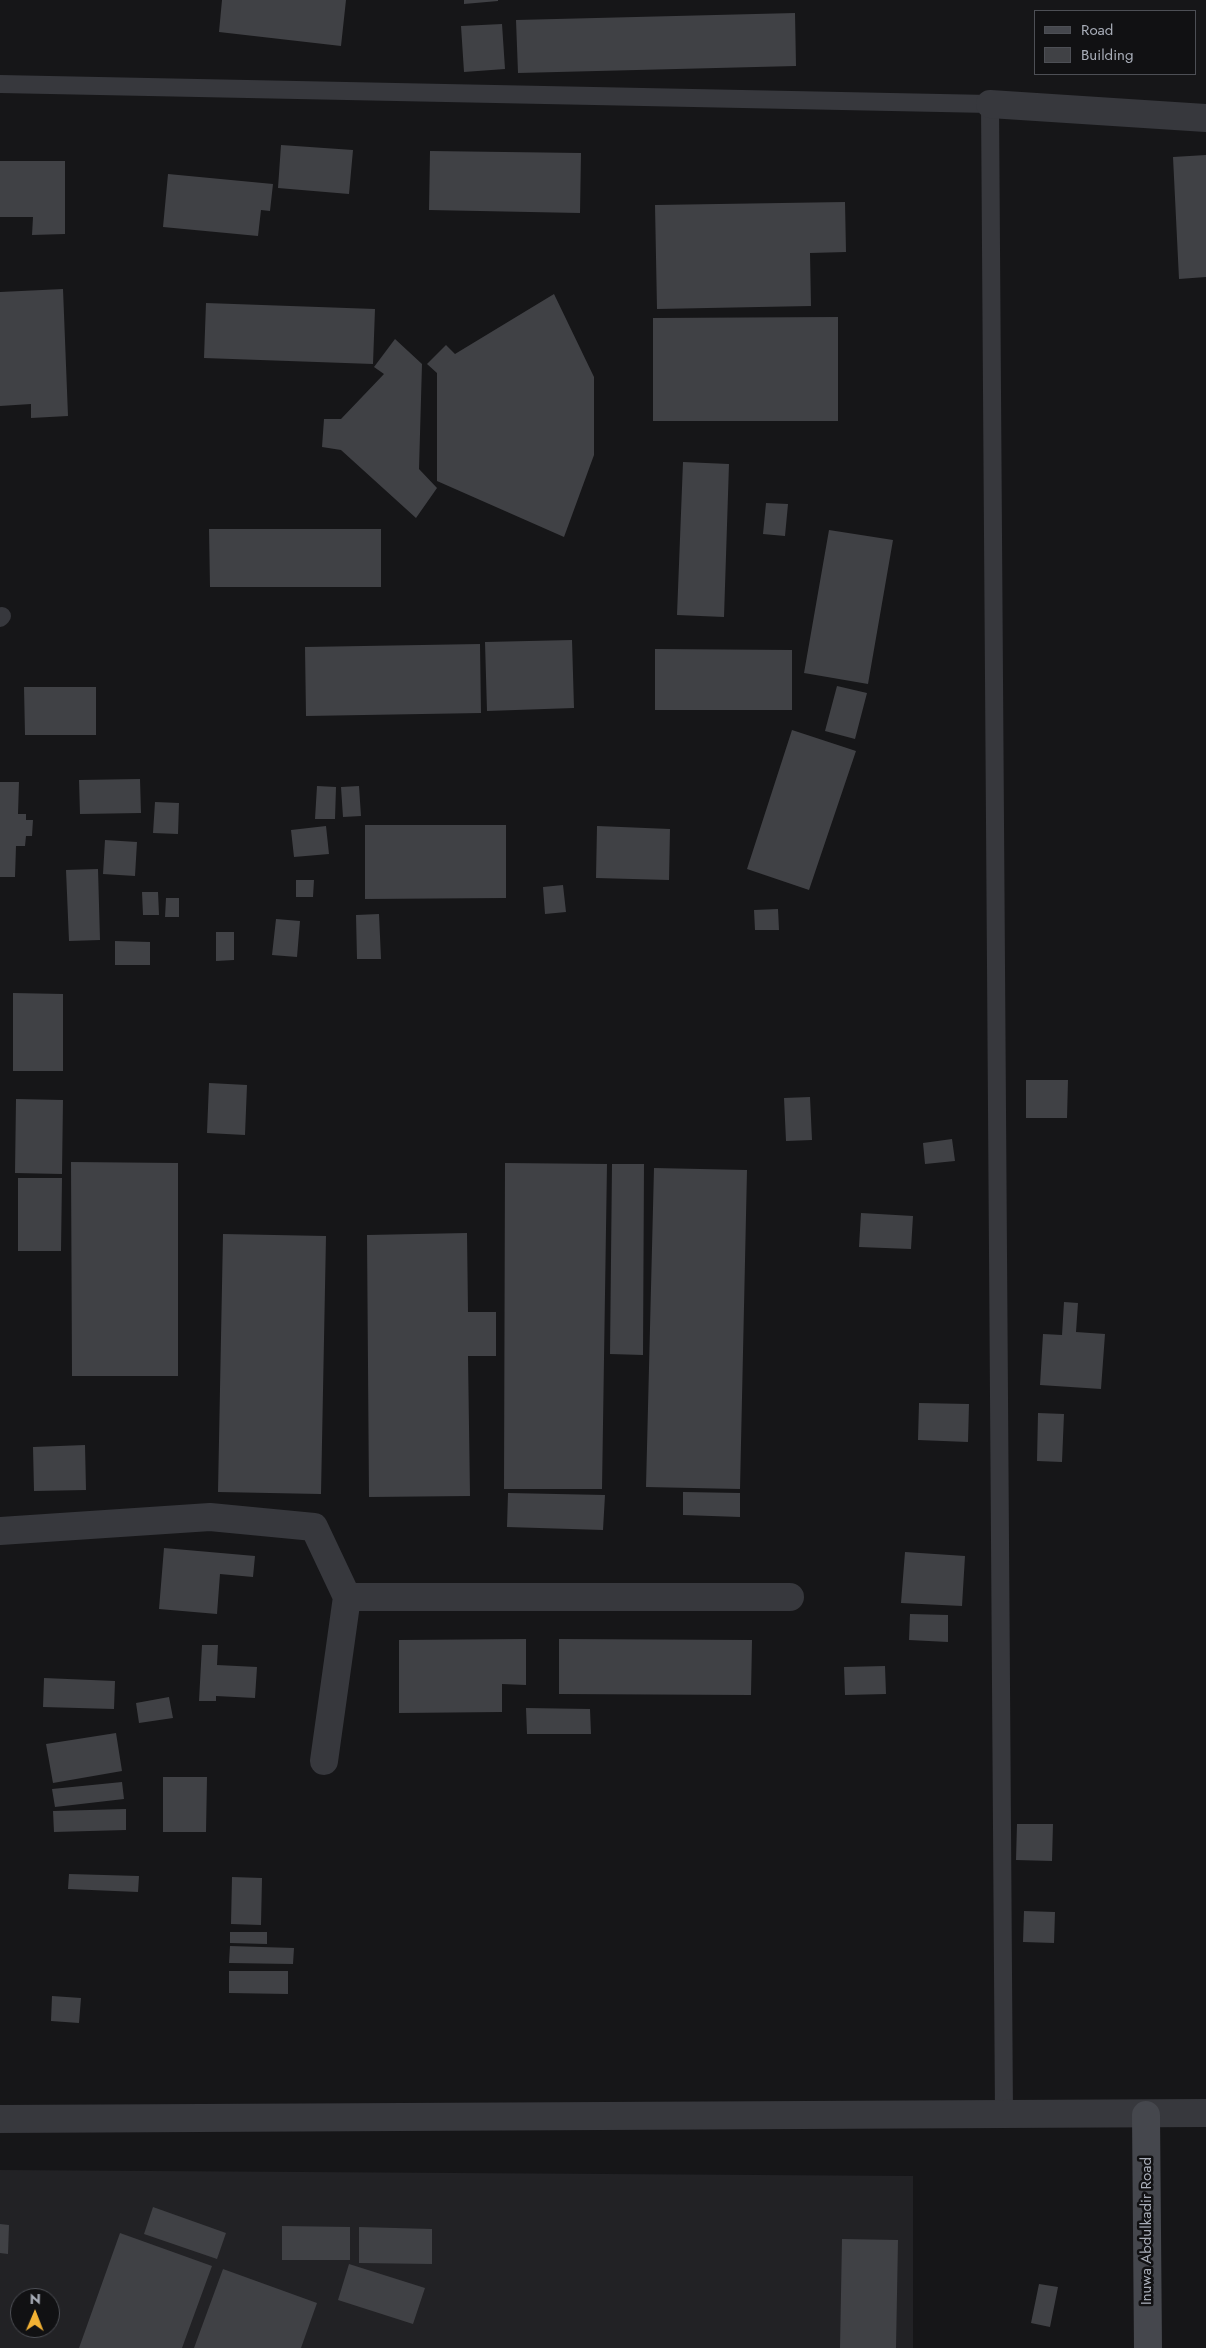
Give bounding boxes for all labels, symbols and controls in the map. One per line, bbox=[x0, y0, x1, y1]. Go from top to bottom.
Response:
legend bbox=[1034, 10, 1196, 75]
text: Road bbox=[1081, 19, 1113, 41]
text: Building bbox=[1081, 44, 1133, 66]
street label: Inuwa Abdulkadir Road bbox=[1138, 2157, 1156, 2305]
north arrow bbox=[10, 2288, 60, 2338]
text: N bbox=[30, 2289, 41, 2309]

